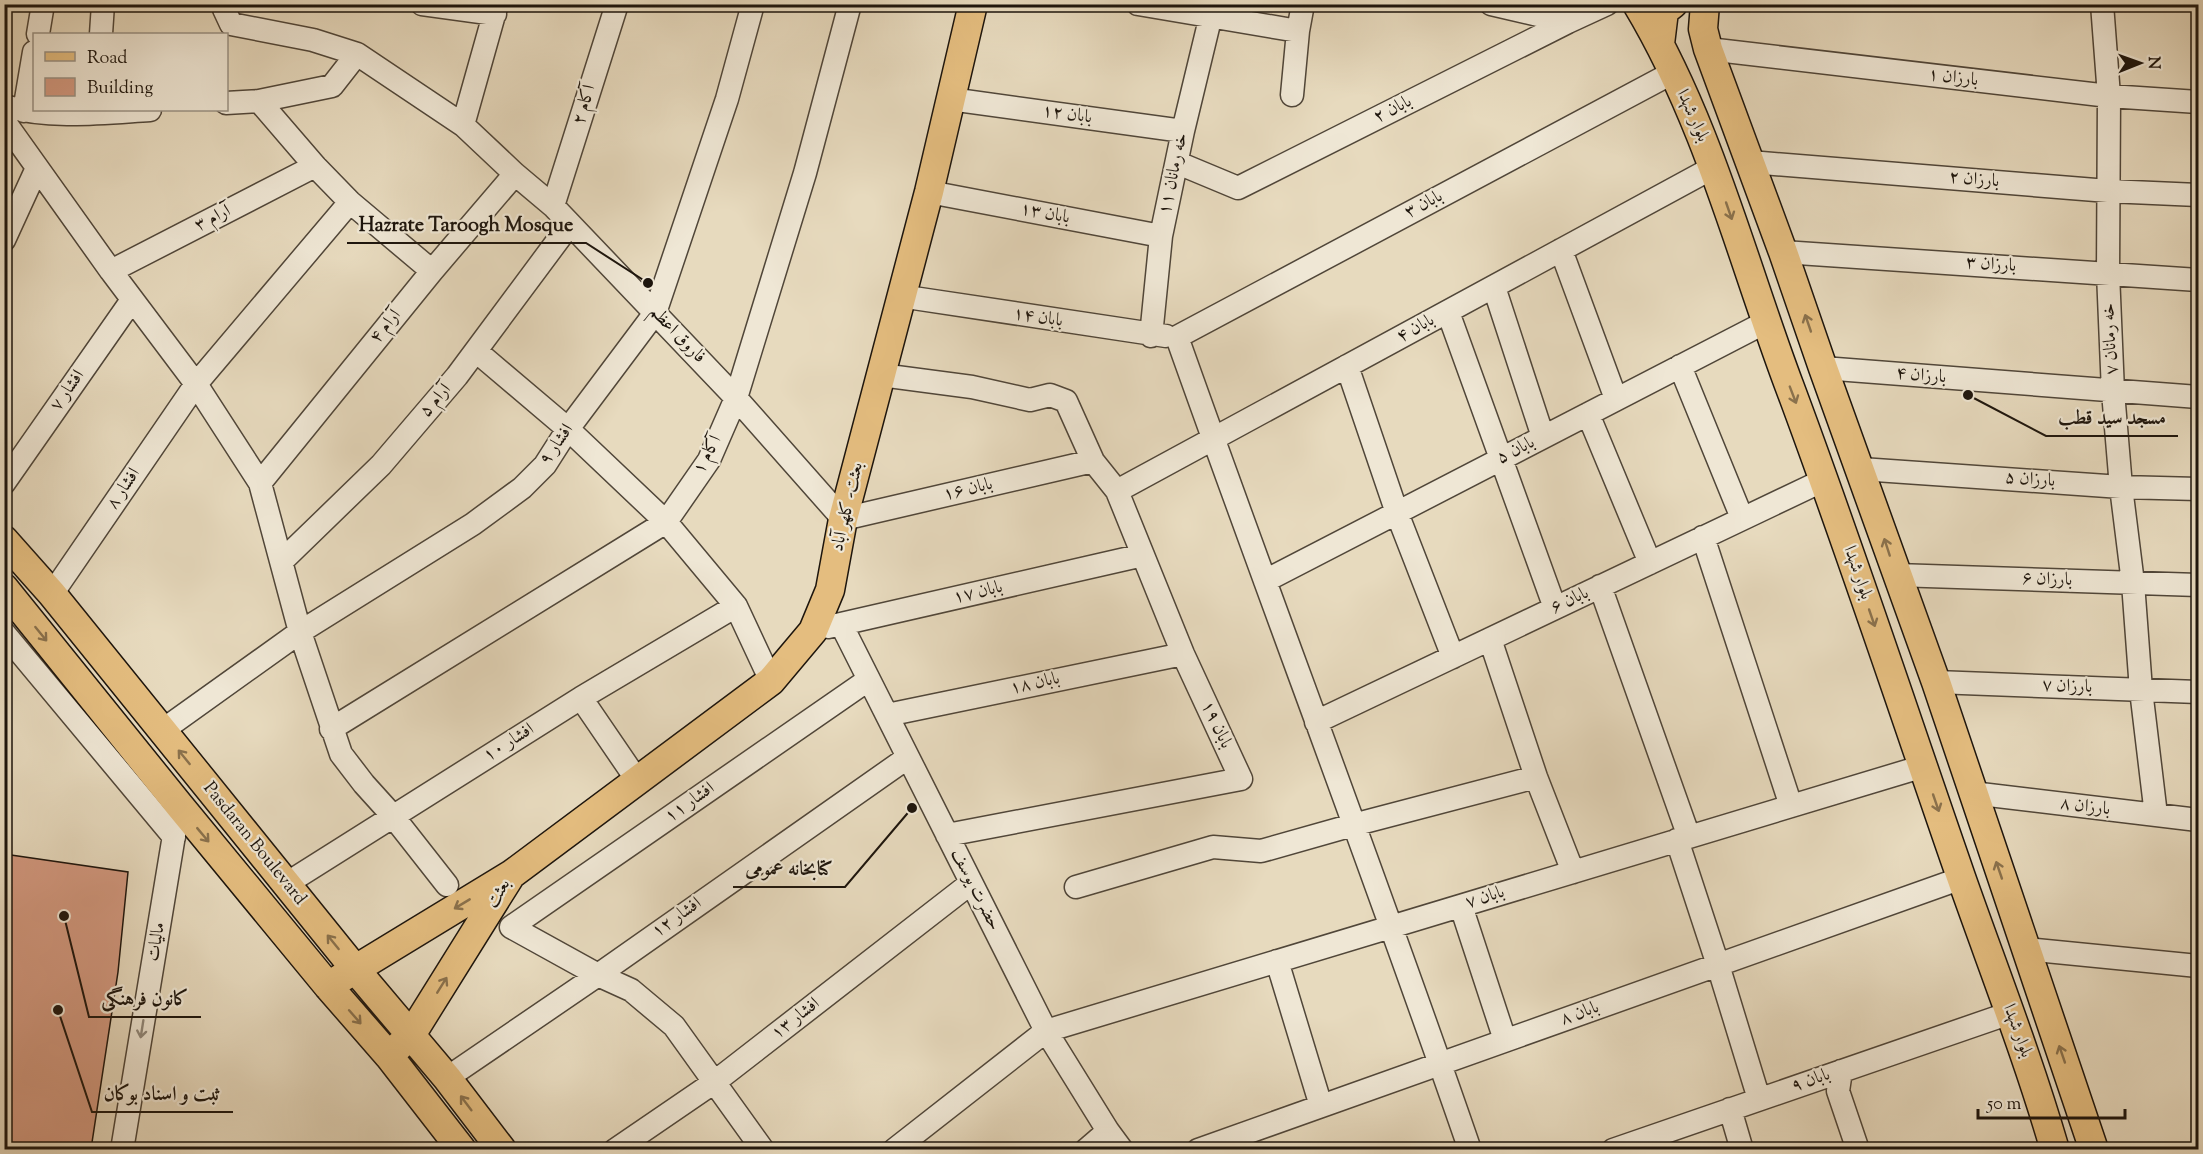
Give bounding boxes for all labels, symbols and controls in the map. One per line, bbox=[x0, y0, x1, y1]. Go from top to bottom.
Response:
legend bbox=[33, 33, 228, 111]
north arrow bbox=[2110, 33, 2170, 93]
text: Road bbox=[87, 46, 127, 72]
text: N bbox=[2141, 56, 2164, 70]
street label: بارزان ۱ bbox=[1926, 62, 1980, 94]
text: Building bbox=[87, 76, 153, 102]
street label: آکام ۲ bbox=[567, 80, 605, 128]
street label: بلوار شهدا bbox=[1669, 85, 1715, 147]
street label: بابان ۲ bbox=[1369, 89, 1417, 131]
street label: بابان ۱۲ bbox=[1040, 99, 1094, 131]
street label: خه رمانان ۱۱ bbox=[1153, 131, 1195, 217]
street label: بارزان ۲ bbox=[1948, 165, 2000, 195]
street label: بابان ۳ bbox=[1400, 184, 1448, 226]
street label: بابان ۱۳ bbox=[1018, 196, 1072, 232]
street label: آرام ۳ bbox=[190, 198, 238, 240]
one-way arrow bbox=[1724, 201, 1735, 220]
callout: Hazrate Taroogh Mosque bbox=[347, 205, 586, 243]
text: Hazrate Taroogh Mosque bbox=[359, 212, 573, 241]
street label: بارزان ۳ bbox=[1965, 250, 2017, 280]
street label: فاروق اعظم bbox=[641, 300, 711, 371]
street label: بابان ۱۴ bbox=[1011, 301, 1065, 335]
street label: خه رمانان ۷ bbox=[2096, 302, 2126, 376]
street label: آرام ۴ bbox=[364, 303, 410, 350]
street label: بابان ۴ bbox=[1392, 308, 1440, 350]
one-way arrow bbox=[1801, 314, 1812, 333]
street label: بارزان ۴ bbox=[1895, 361, 1947, 391]
street label: افشار ۷ bbox=[44, 365, 92, 417]
street label: آرام ۵ bbox=[414, 377, 460, 424]
one-way arrow bbox=[1788, 385, 1799, 404]
callout: مسجد سید قطب bbox=[2046, 398, 2178, 436]
text: مسجد سید قطب bbox=[2058, 405, 2166, 434]
street label: افشار ۹ bbox=[533, 419, 581, 471]
street label: آکام ۱ bbox=[687, 429, 731, 479]
street label: بابان ۵ bbox=[1492, 430, 1540, 472]
street label: بعثت- کلهر آباد bbox=[825, 460, 871, 554]
street label: افشار ۸ bbox=[101, 463, 147, 515]
street label: بارزان ۵ bbox=[2004, 465, 2056, 495]
street label: بابان ۱۶ bbox=[941, 472, 995, 508]
one-way arrow bbox=[1881, 538, 1892, 557]
street label: بلوار شهدا bbox=[1836, 543, 1878, 603]
street label: بارزان ۶ bbox=[2021, 566, 2073, 594]
street label: بابان ۱۷ bbox=[951, 575, 1005, 611]
street label: بابان ۶ bbox=[1546, 581, 1594, 621]
one-way arrow bbox=[1868, 608, 1879, 627]
one-way arrow bbox=[35, 626, 48, 642]
street label: بابان ۱۸ bbox=[1008, 666, 1062, 702]
street label: بارزان ۷ bbox=[2041, 673, 2093, 701]
street label: بابان ۱۹ bbox=[1194, 697, 1238, 753]
street label: افشار ۱۰ bbox=[479, 717, 540, 769]
one-way arrow bbox=[178, 749, 191, 765]
street label: افشار ۱۱ bbox=[660, 776, 720, 830]
street label: Pasdaran Boulevard bbox=[196, 777, 312, 911]
street label: بارزان ۸ bbox=[2058, 791, 2112, 823]
one-way arrow bbox=[1931, 793, 1942, 812]
one-way arrow bbox=[197, 826, 210, 842]
street label: حضرت یوسف bbox=[943, 844, 1007, 936]
callout: کتابخانه عمومی bbox=[733, 849, 845, 887]
text: کتابخانه عمومی bbox=[744, 856, 833, 885]
one-way arrow bbox=[1992, 861, 2003, 880]
street label: بعثت bbox=[480, 874, 518, 914]
street label: بابان ۷ bbox=[1462, 880, 1508, 916]
street label: افشار ۱۲ bbox=[647, 891, 707, 945]
one-way arrow bbox=[454, 899, 471, 911]
street label: مالیات bbox=[141, 920, 173, 964]
one-way arrow bbox=[326, 934, 339, 950]
one-way arrow bbox=[436, 977, 448, 994]
callout: کانون فرهنگی bbox=[89, 979, 201, 1017]
text: کانون فرهنگی bbox=[101, 986, 189, 1015]
street label: افشار ۱۳ bbox=[766, 992, 826, 1046]
street label: بابان ۸ bbox=[1557, 995, 1603, 1033]
street label: بلوار شهدا bbox=[1995, 1000, 2039, 1062]
one-way arrow bbox=[348, 1009, 362, 1024]
one-way arrow bbox=[137, 1018, 148, 1038]
one-way arrow bbox=[2056, 1045, 2067, 1064]
street label: بابان ۹ bbox=[1788, 1062, 1834, 1100]
callout: ثبت و اسناد بوکان bbox=[92, 1074, 233, 1112]
text: ثبت و اسناد بوکان bbox=[103, 1081, 221, 1110]
scale bar bbox=[1978, 1082, 2125, 1120]
text: 50 m bbox=[1986, 1092, 2022, 1118]
one-way arrow bbox=[460, 1095, 473, 1111]

